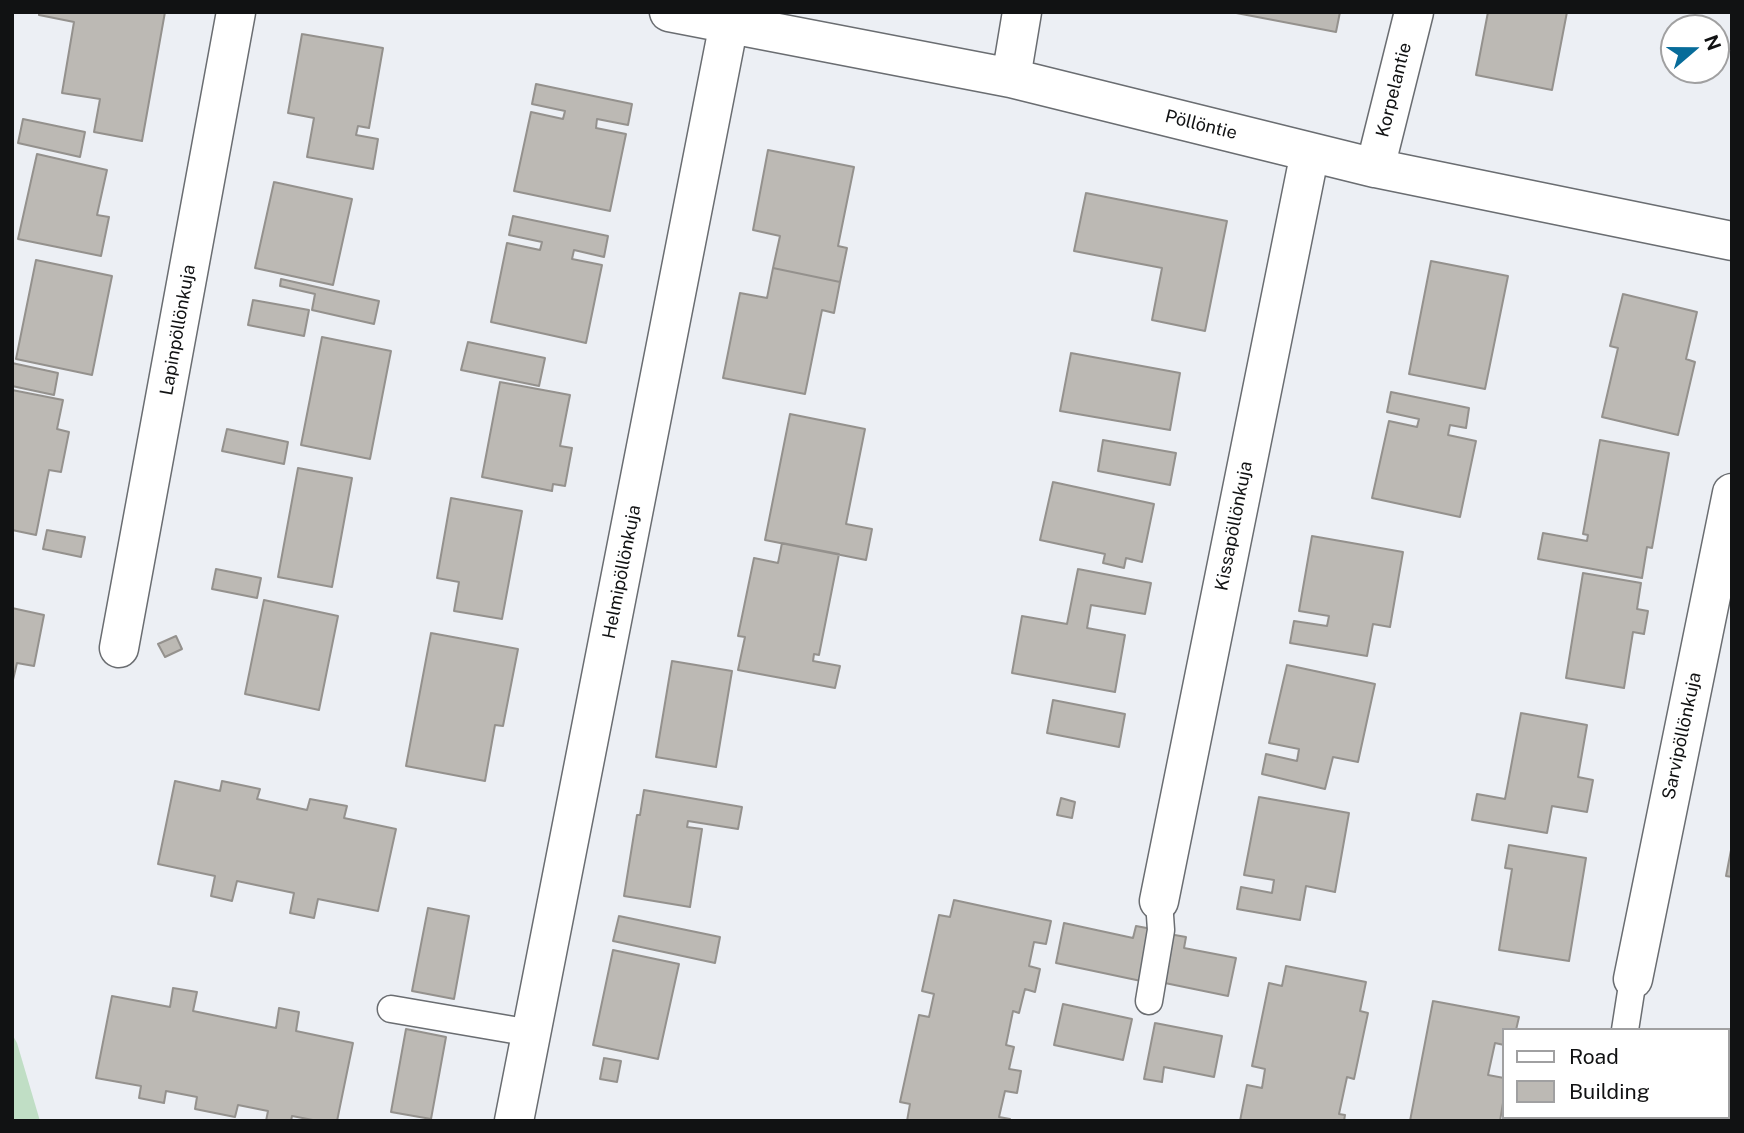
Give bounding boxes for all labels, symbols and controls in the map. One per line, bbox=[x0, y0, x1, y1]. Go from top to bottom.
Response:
north arrow bbox=[1660, 14, 1730, 84]
text: N bbox=[1700, 32, 1726, 53]
street label: Korpelantie bbox=[1372, 40, 1416, 140]
street label: Pöllöntie bbox=[1163, 106, 1239, 144]
street label: Lapinpöllönkuja bbox=[156, 263, 200, 397]
street label: Kissapöllönkuja bbox=[1211, 459, 1257, 593]
street label: Helmipöllönkuja bbox=[598, 503, 646, 641]
street label: Sarvipöllönkuja bbox=[1658, 670, 1706, 802]
legend bbox=[1502, 1028, 1730, 1119]
text: Road bbox=[1569, 1044, 1619, 1069]
text: Building bbox=[1569, 1079, 1650, 1104]

